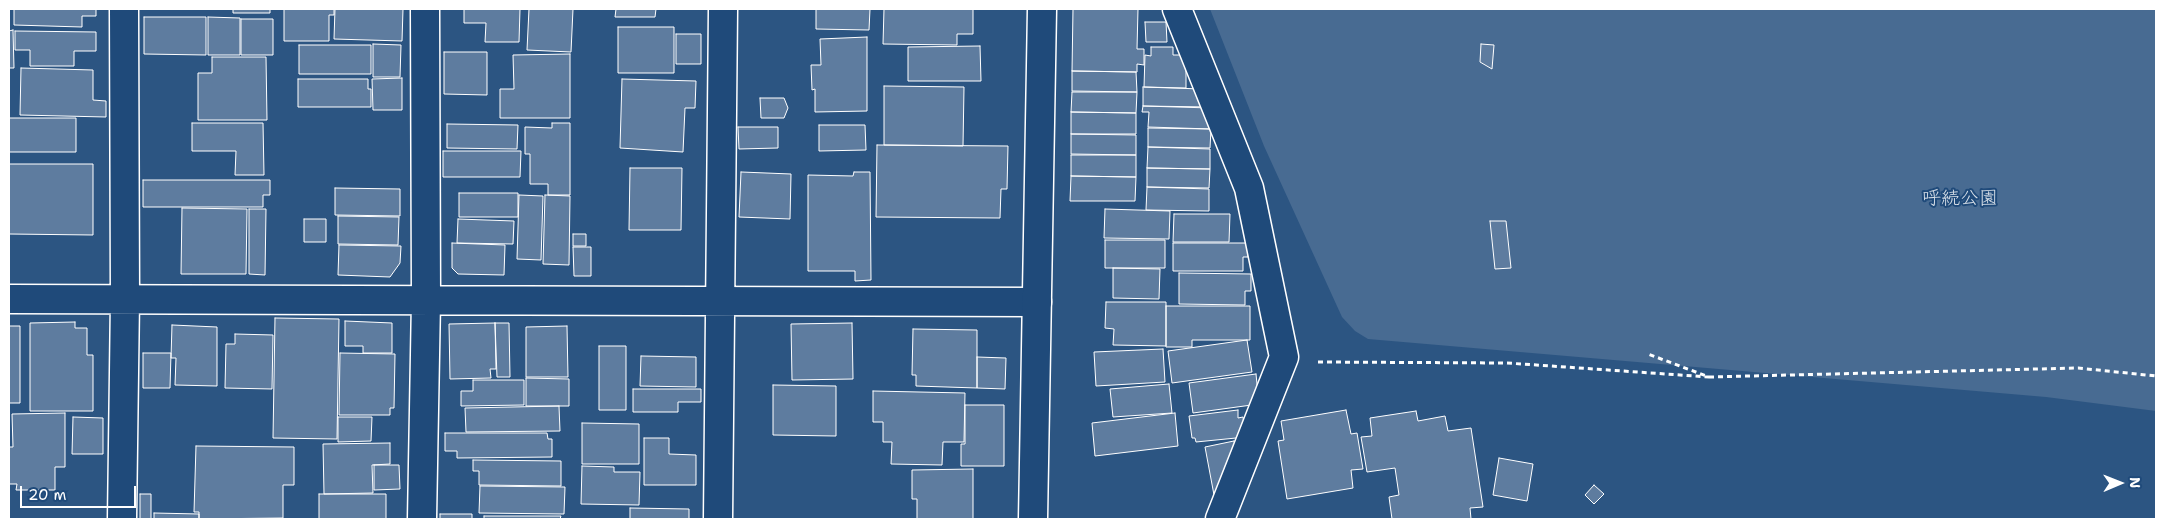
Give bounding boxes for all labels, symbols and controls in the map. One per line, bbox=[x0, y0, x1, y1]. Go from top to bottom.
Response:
park label: 呼続公園 bbox=[1922, 188, 1998, 210]
north arrow bbox=[2095, 458, 2145, 508]
scale bar bbox=[22, 476, 139, 508]
text: N bbox=[2126, 477, 2144, 488]
text: 20 m bbox=[28, 485, 67, 505]

